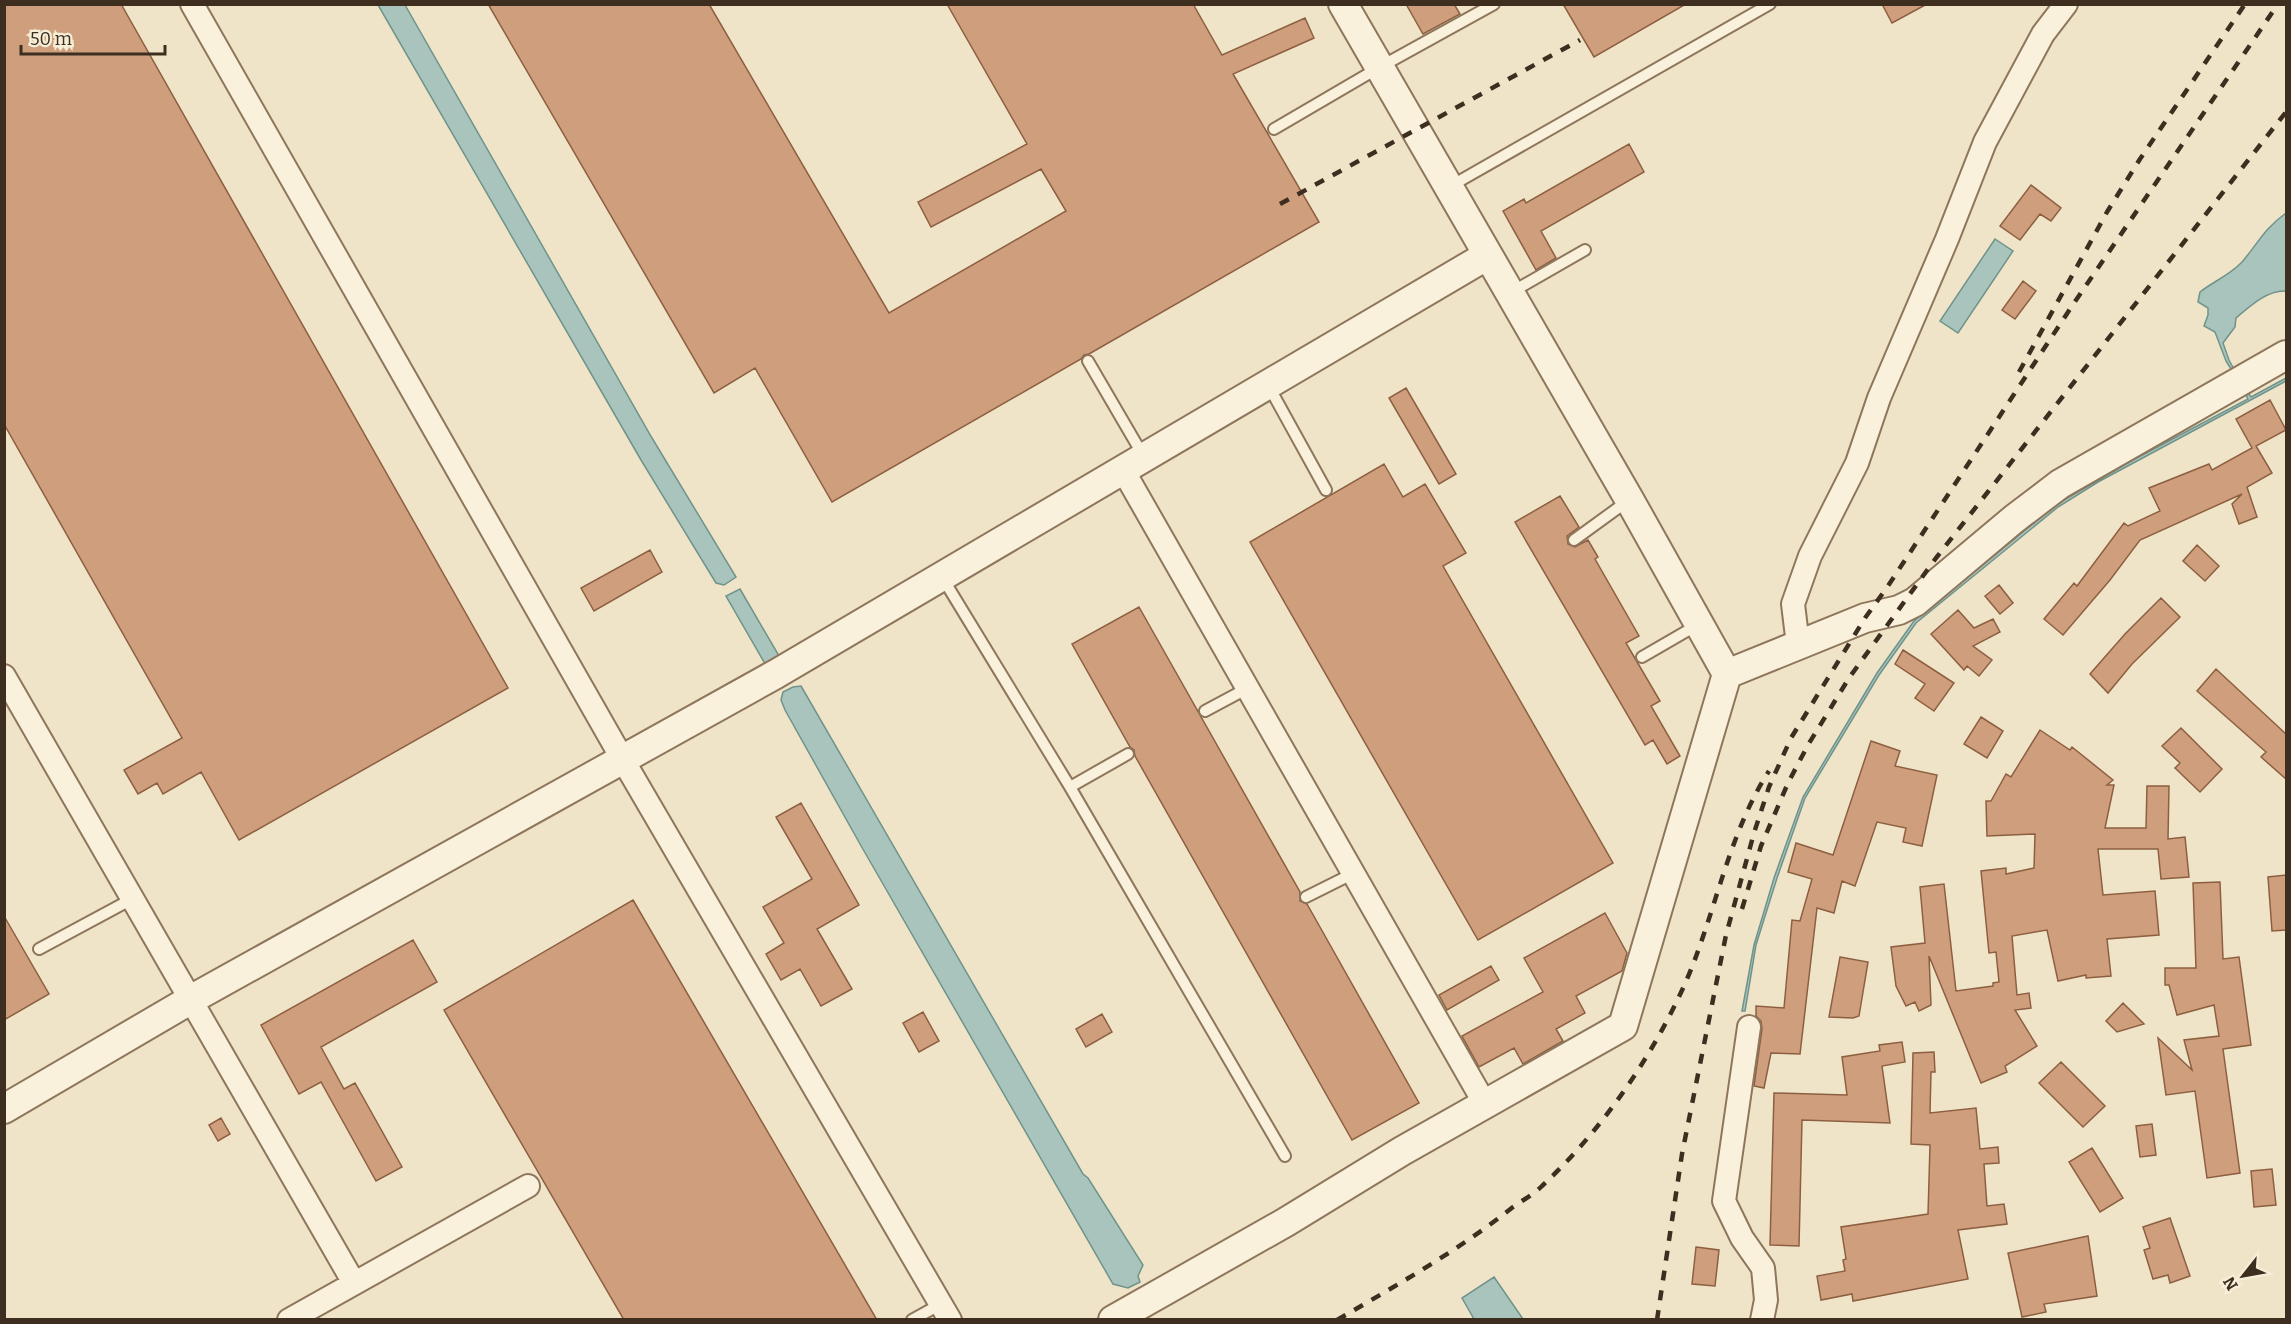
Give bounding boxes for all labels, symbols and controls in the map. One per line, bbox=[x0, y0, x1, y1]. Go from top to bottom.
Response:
scale bar bbox=[21, 18, 165, 56]
text: 50 m bbox=[30, 28, 72, 50]
north arrow bbox=[2213, 1246, 2273, 1306]
text: N bbox=[2219, 1273, 2242, 1294]

